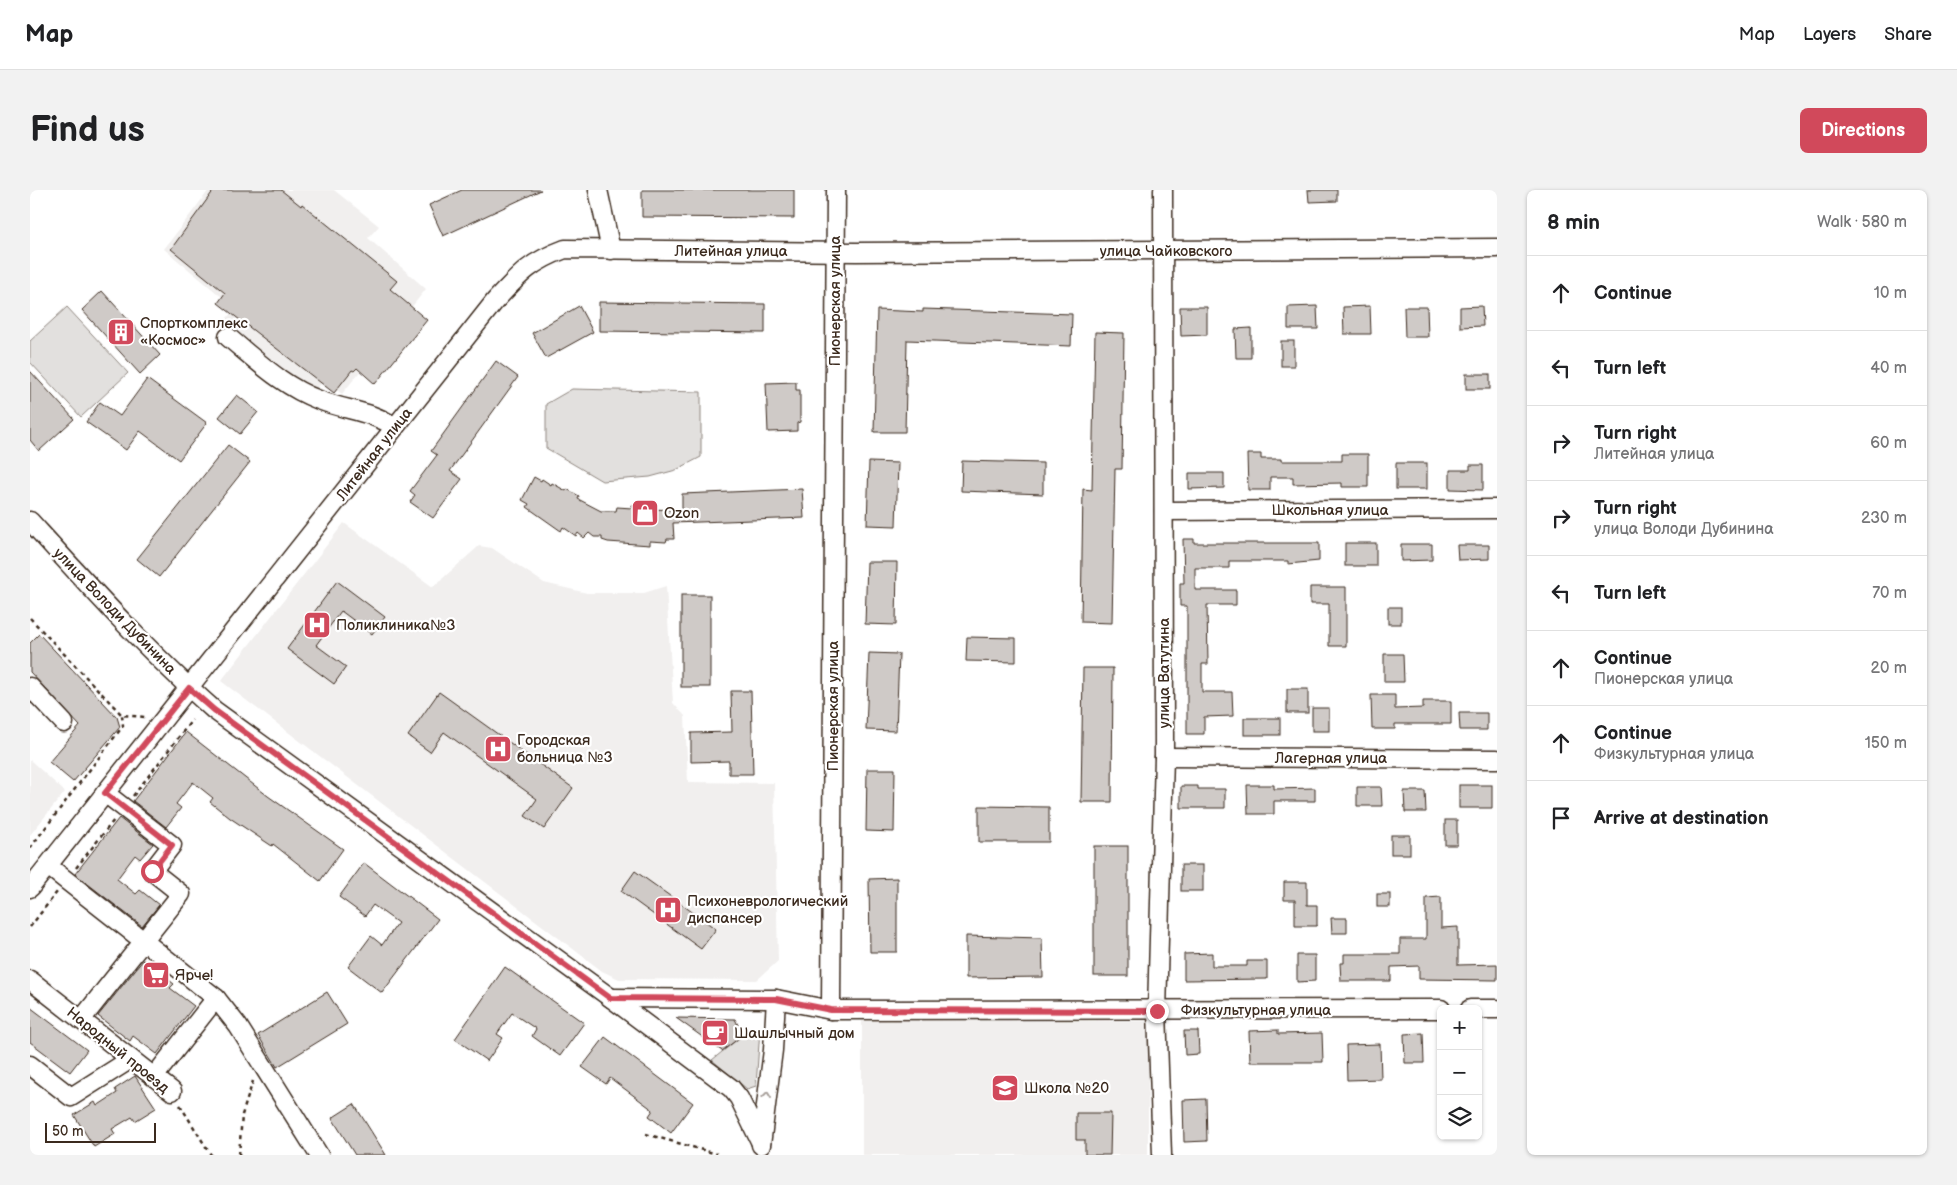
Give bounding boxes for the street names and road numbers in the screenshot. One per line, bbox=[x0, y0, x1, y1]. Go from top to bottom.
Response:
street label: Пионерская улица bbox=[826, 236, 845, 366]
street label: Литейная улица bbox=[673, 242, 788, 261]
street label: улица Чайковского bbox=[1100, 242, 1232, 261]
street label: Литейная улица bbox=[331, 404, 417, 505]
street label: Школьная улица bbox=[1271, 501, 1389, 520]
street label: улица Володи Дубинина bbox=[49, 544, 180, 679]
street label: улица Ватутина bbox=[1155, 618, 1174, 728]
street label: Пионерская улица bbox=[824, 641, 843, 771]
street label: Лагерная улица bbox=[1274, 749, 1387, 768]
street label: Физкультурная улица bbox=[1181, 1001, 1331, 1020]
street label: Народный проезд bbox=[63, 1003, 173, 1098]

